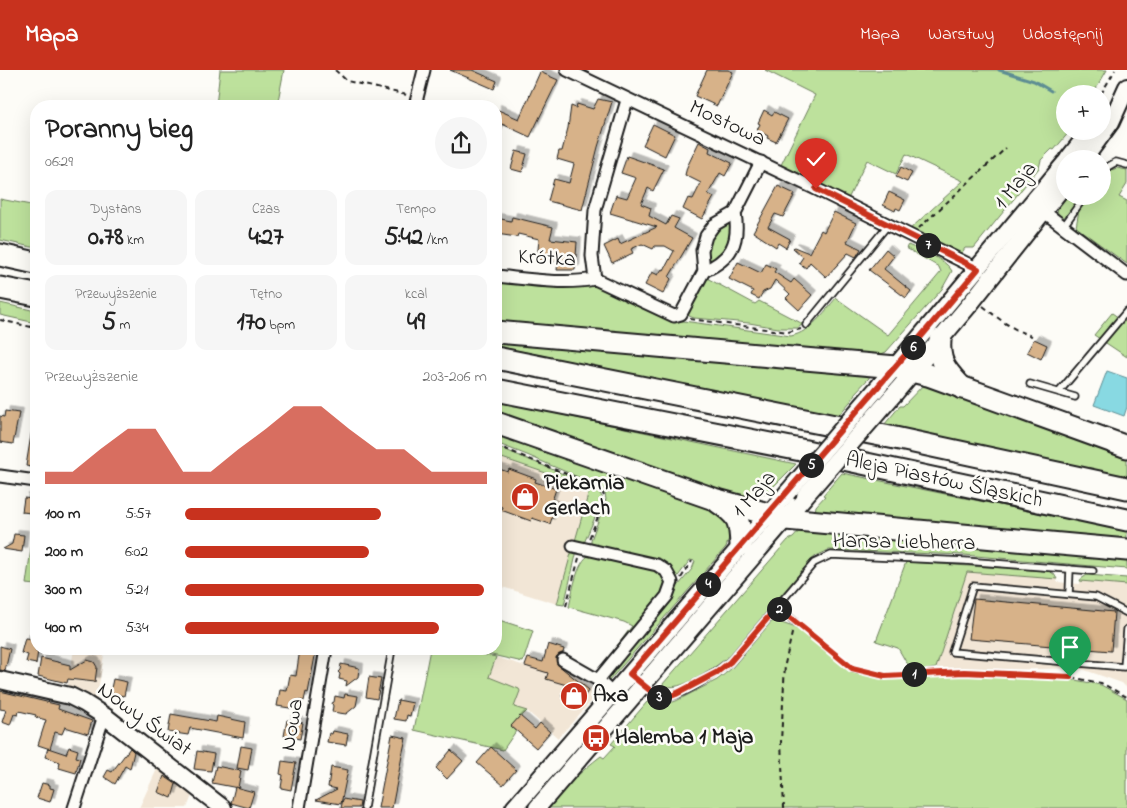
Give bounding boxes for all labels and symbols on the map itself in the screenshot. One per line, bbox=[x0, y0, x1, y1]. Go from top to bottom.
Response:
street label: Mostowa bbox=[683, 92, 771, 156]
pin bbox=[795, 138, 837, 189]
street label: 1 Maja bbox=[987, 155, 1045, 217]
pin: 7 bbox=[916, 232, 940, 258]
street label: Krótka bbox=[517, 242, 577, 276]
pin: 6 bbox=[900, 334, 926, 360]
street label: Aleja Piastów Śląskich bbox=[842, 444, 1046, 518]
pin: 5 bbox=[798, 452, 824, 478]
street label: 1 Maja bbox=[725, 464, 785, 526]
place label: Piekarnia Gerlach bbox=[544, 468, 624, 525]
shop icon: Piekarnia Gerlach bbox=[510, 482, 540, 512]
street label: Hansa Liebherra bbox=[832, 526, 976, 560]
pin: 4 bbox=[696, 572, 720, 596]
pin: 2 bbox=[766, 596, 792, 622]
pin bbox=[1049, 626, 1091, 677]
pin: 1 bbox=[902, 662, 926, 686]
street label: Nowy Świat bbox=[89, 675, 198, 767]
place label: Axa bbox=[593, 680, 628, 712]
shop icon: Axa bbox=[559, 681, 589, 711]
pin: 3 bbox=[646, 684, 672, 710]
street label: Nowa bbox=[273, 697, 313, 753]
place label: Halemba 1 Maja bbox=[615, 722, 753, 754]
bus stop icon: Halemba 1 Maja bbox=[581, 723, 611, 753]

